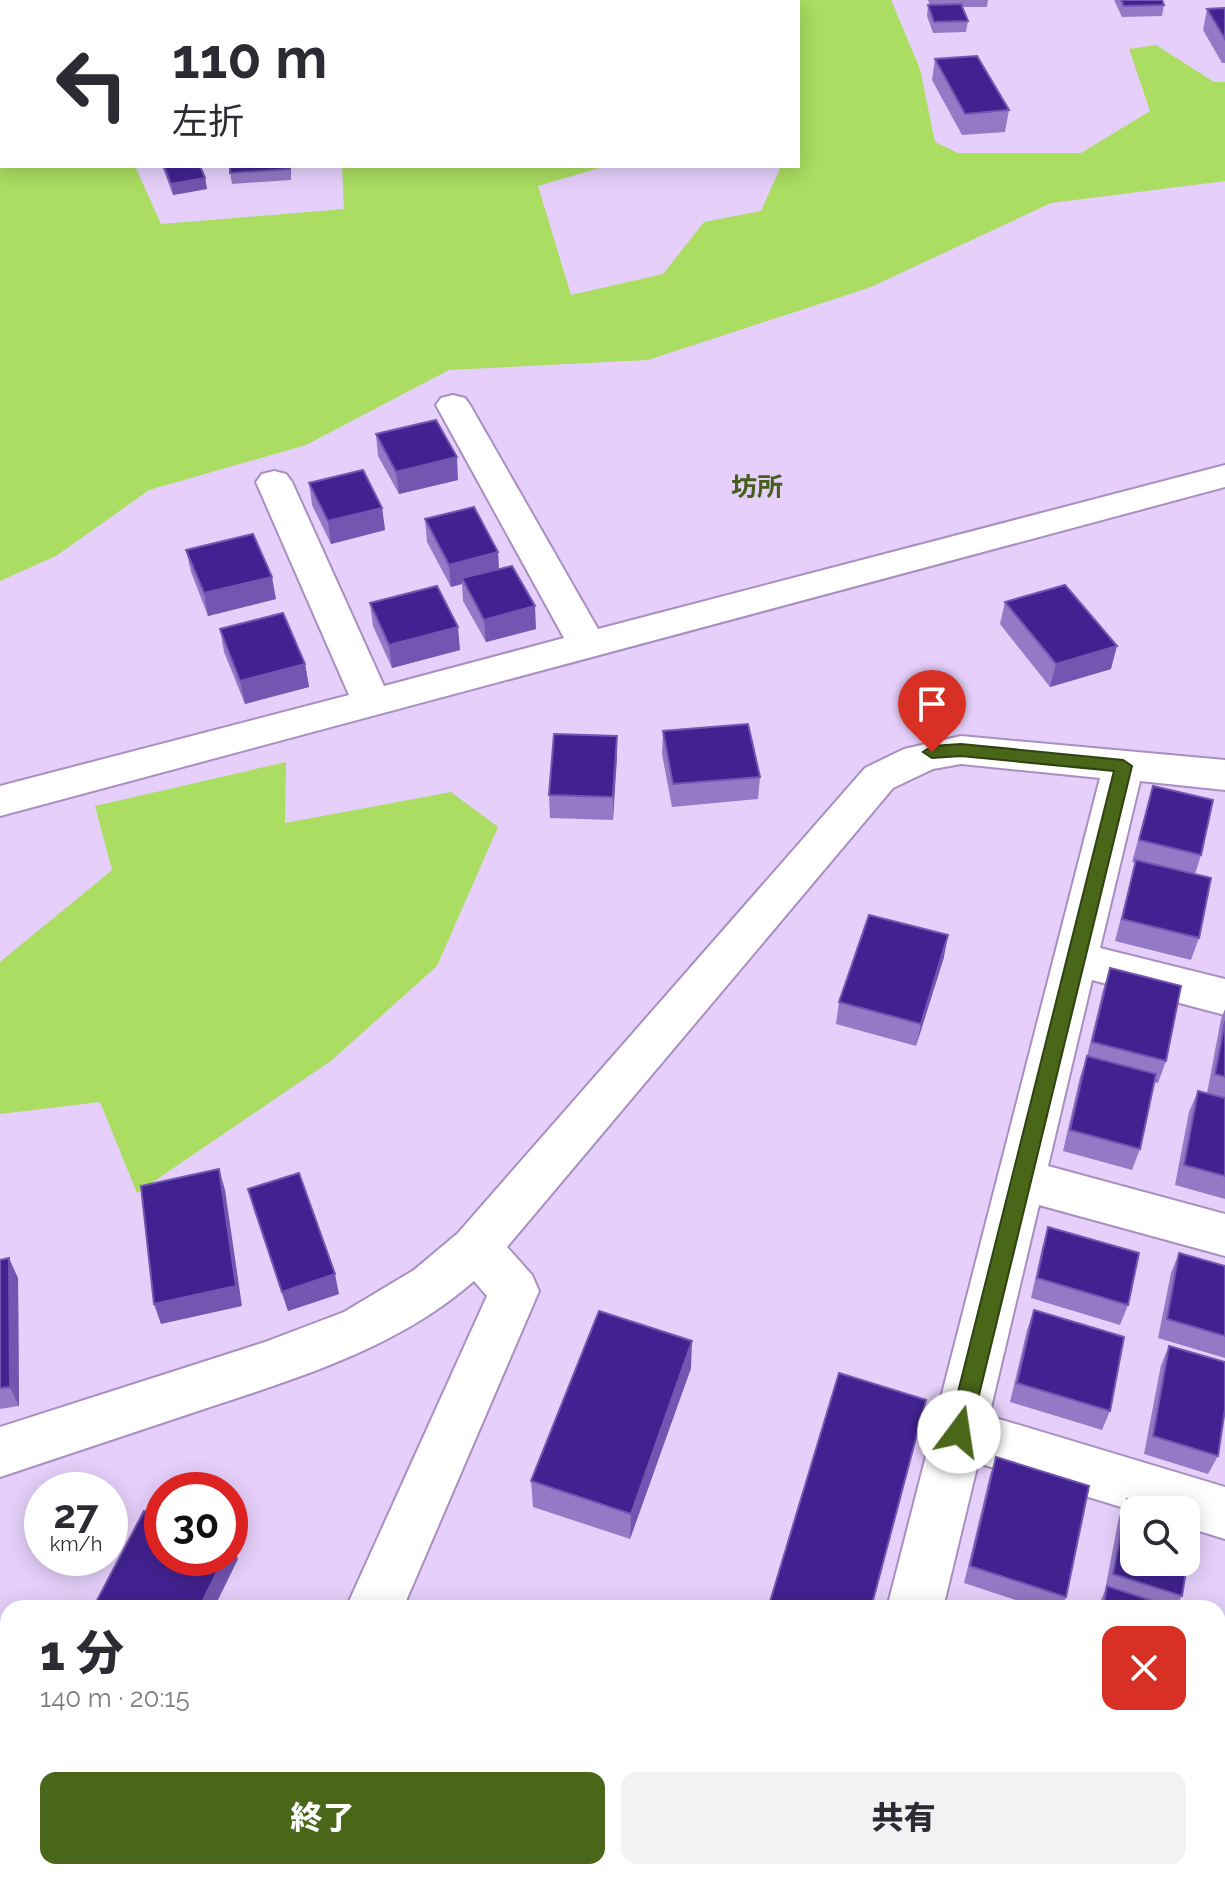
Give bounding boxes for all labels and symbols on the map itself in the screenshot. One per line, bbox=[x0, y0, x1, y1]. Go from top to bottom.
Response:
district label: 坊所 bbox=[731, 472, 783, 502]
pin bbox=[898, 670, 966, 752]
position arrow bbox=[917, 1390, 1001, 1474]
speed limit sign: 30 bbox=[144, 1472, 248, 1576]

